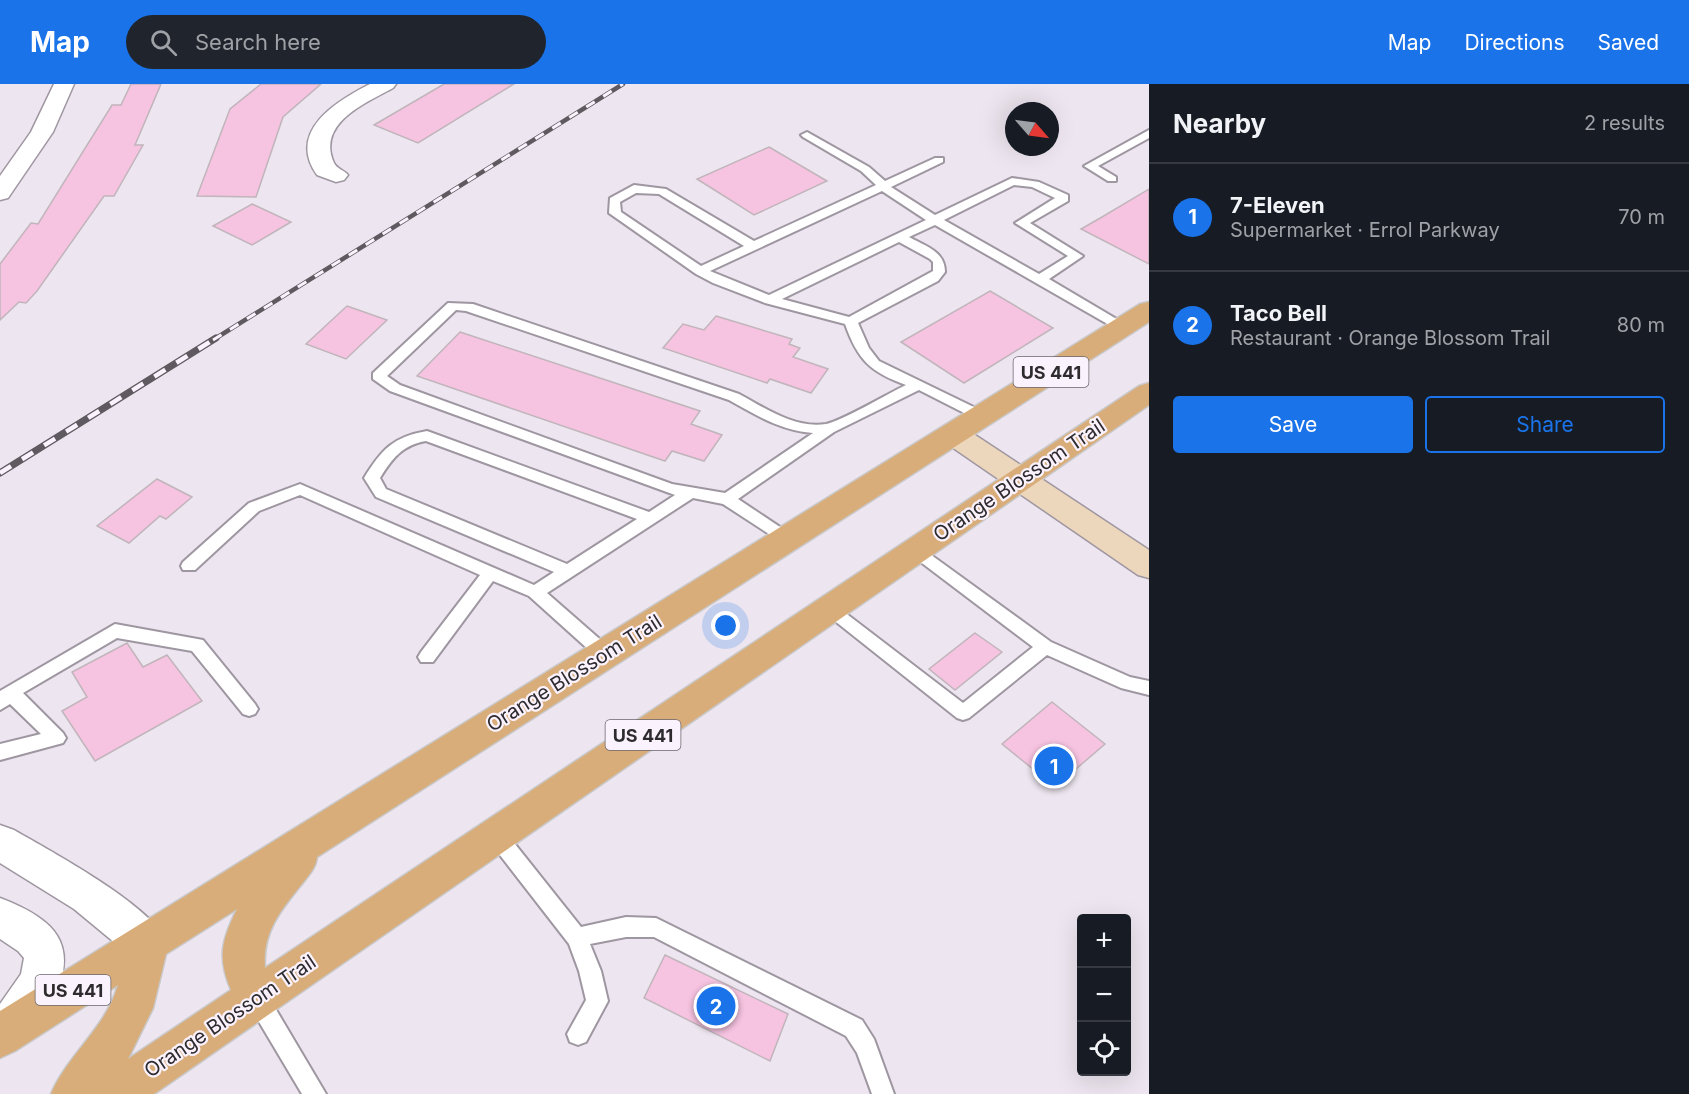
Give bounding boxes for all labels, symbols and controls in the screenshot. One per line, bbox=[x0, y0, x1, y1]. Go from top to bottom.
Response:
search box bbox=[126, 15, 546, 69]
text: Map bbox=[30, 25, 90, 59]
icon: search bbox=[147, 26, 180, 59]
text: Search here bbox=[195, 29, 321, 55]
text: Map bbox=[1388, 30, 1431, 55]
text: Directions bbox=[1464, 30, 1565, 55]
text: Saved bbox=[1598, 30, 1659, 55]
north arrow bbox=[1005, 102, 1059, 156]
text: Nearby bbox=[1173, 108, 1266, 139]
text: 2 results bbox=[1584, 111, 1665, 135]
text: 7-Eleven bbox=[1230, 192, 1325, 218]
text: 1 bbox=[1188, 205, 1197, 229]
text: 70 m bbox=[1618, 205, 1665, 229]
text: Supermarket · Errol Parkway bbox=[1230, 218, 1500, 242]
text: Taco Bell bbox=[1230, 300, 1327, 326]
text: 2 bbox=[1186, 313, 1199, 337]
text: 80 m bbox=[1617, 313, 1665, 337]
text: Restaurant · Orange Blossom Trail bbox=[1230, 326, 1550, 350]
road number: US 441 bbox=[1014, 357, 1088, 387]
button: Save bbox=[1173, 396, 1413, 453]
button: Share bbox=[1425, 396, 1665, 453]
street label: Orange Blossom Trail bbox=[929, 414, 1109, 546]
street label: Orange Blossom Trail bbox=[482, 609, 666, 737]
your location bbox=[711, 611, 740, 640]
road number: US 441 bbox=[606, 720, 680, 750]
pin: 1 bbox=[1034, 744, 1074, 788]
map controls bbox=[1077, 914, 1131, 1076]
button: + bbox=[1077, 914, 1131, 968]
street label: Orange Blossom Trail bbox=[140, 950, 320, 1082]
button: − bbox=[1077, 968, 1131, 1022]
road number: US 441 bbox=[36, 975, 110, 1005]
pin: 2 bbox=[696, 984, 736, 1028]
button: locate bbox=[1077, 1022, 1131, 1076]

